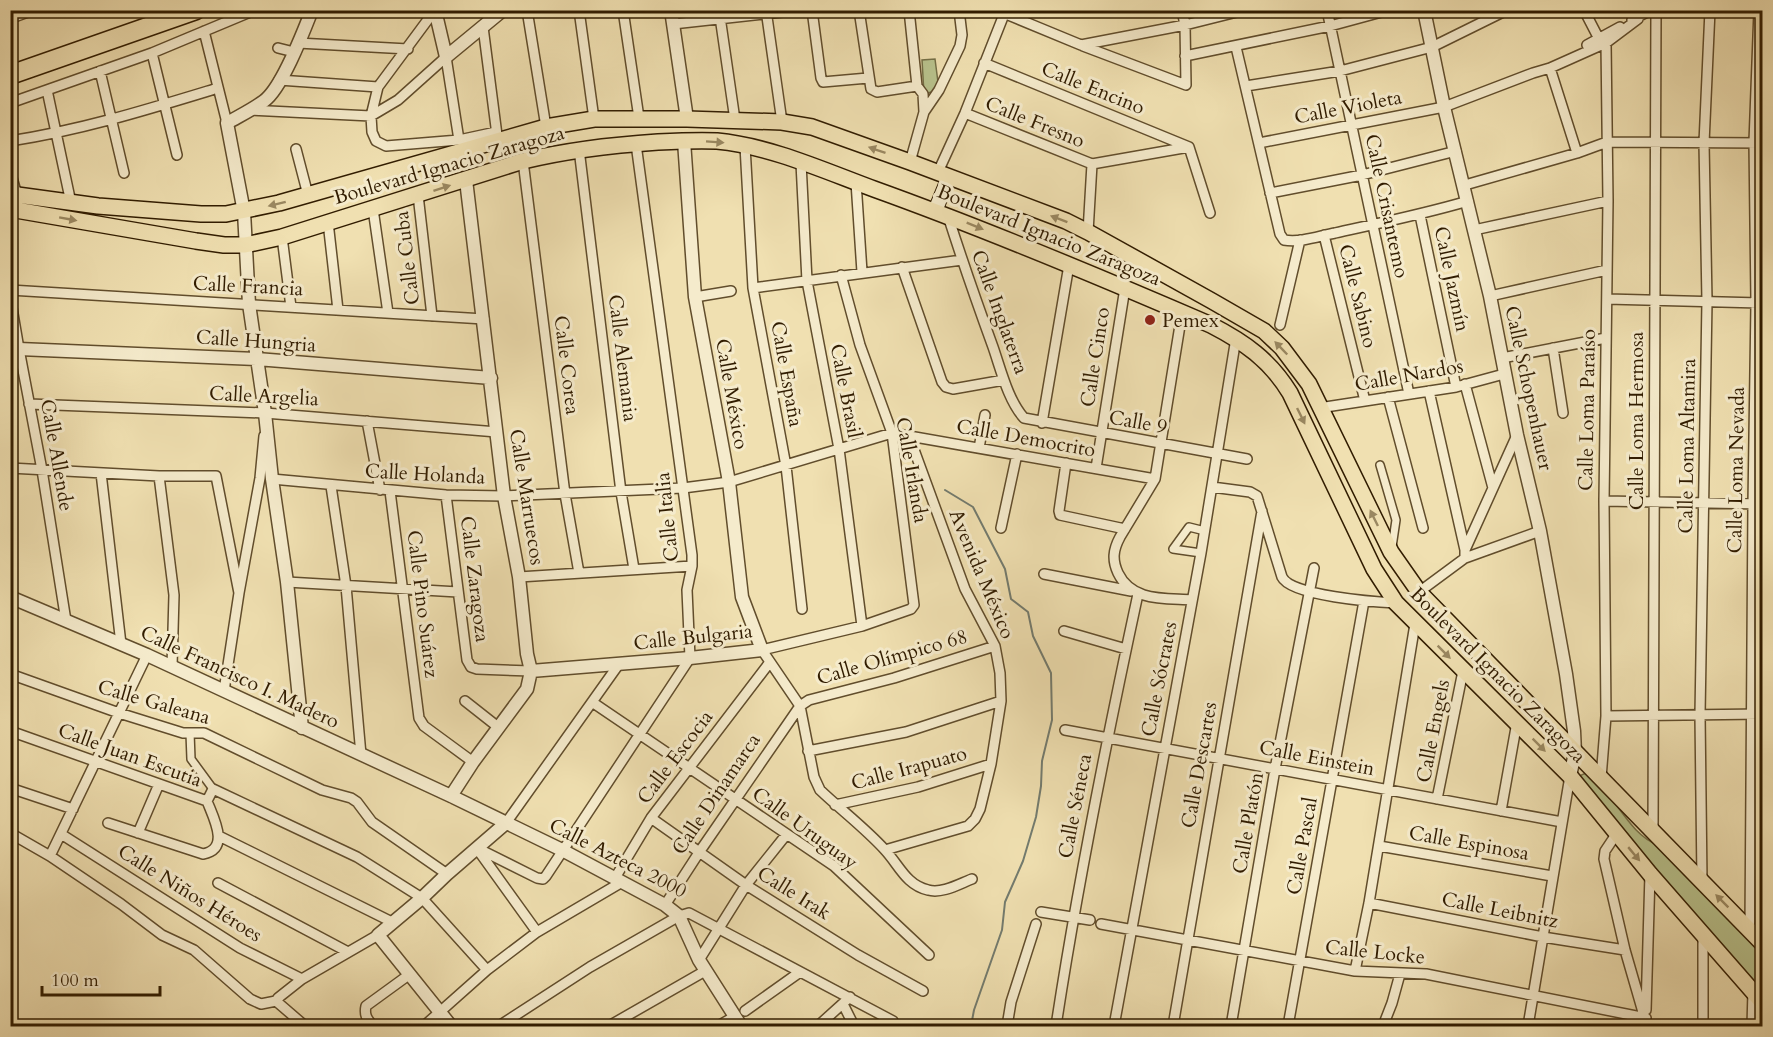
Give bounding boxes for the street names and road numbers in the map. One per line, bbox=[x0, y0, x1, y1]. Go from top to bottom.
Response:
street label: Calle Encino bbox=[1037, 55, 1149, 121]
street label: Calle Violeta bbox=[1292, 83, 1404, 131]
street label: Calle Fresno bbox=[981, 90, 1089, 154]
street label: Boulevard Ignacio Zaragoza bbox=[330, 119, 568, 211]
street label: Calle Crisantemo bbox=[1359, 131, 1415, 281]
street label: Boulevard Ignacio Zaragoza bbox=[933, 178, 1165, 292]
street label: Calle Cuba bbox=[388, 209, 426, 306]
street label: Calle Jazmín bbox=[1428, 224, 1476, 335]
street label: Calle Sabino bbox=[1332, 241, 1384, 351]
street label: Calle Inglaterra bbox=[965, 246, 1035, 378]
street label: Calle Francia bbox=[192, 270, 304, 302]
street label: Calle Alemania bbox=[602, 293, 644, 424]
street label: Calle Schopenhauer bbox=[1498, 303, 1560, 473]
street label: Calle Cinco bbox=[1074, 305, 1116, 409]
street label: Calle Corea bbox=[548, 314, 587, 416]
street label: Calle España bbox=[764, 319, 810, 429]
street label: Calle Hungria bbox=[195, 323, 317, 359]
street label: Calle Loma Paraíso bbox=[1572, 329, 1602, 491]
street label: Calle Loma Hermosa bbox=[1623, 331, 1650, 510]
street label: Calle México bbox=[709, 337, 755, 452]
street label: Calle Brasil bbox=[824, 342, 868, 440]
street label: Calle Nardos bbox=[1353, 352, 1465, 398]
street label: Calle Loma Altamira bbox=[1672, 358, 1702, 534]
street label: Calle Argelia bbox=[208, 380, 320, 412]
street label: Calle Loma Nevada bbox=[1721, 386, 1751, 554]
street label: Calle Allende bbox=[34, 397, 80, 513]
street label: Calle 9 bbox=[1107, 404, 1169, 440]
street label: Calle Democrito bbox=[954, 412, 1098, 464]
street label: Calle Irlanda bbox=[889, 415, 935, 525]
street label: Calle Marruecos bbox=[503, 427, 551, 567]
street label: Calle Holanda bbox=[364, 457, 486, 491]
street label: Calle Italia bbox=[649, 471, 685, 563]
street label: Avenida México bbox=[943, 505, 1022, 643]
street label: Calle Zaragoza bbox=[454, 514, 496, 644]
street label: Calle Pino Suárez bbox=[401, 529, 445, 679]
street label: Boulevard Ignacio Zaragoza bbox=[1404, 581, 1592, 769]
street label: Calle Bulgaria bbox=[632, 617, 754, 657]
street label: Calle Francisco I. Madero bbox=[136, 619, 344, 735]
street label: Calle Sócrates bbox=[1135, 619, 1183, 739]
street label: Calle Olímpico 68 bbox=[814, 623, 970, 691]
street label: Calle Galeana bbox=[95, 673, 214, 731]
street label: Calle Engels bbox=[1410, 677, 1456, 785]
street label: Calle Descartes bbox=[1175, 700, 1223, 830]
street label: Calle Escocia bbox=[631, 704, 719, 809]
street label: Calle Juan Escutia bbox=[54, 716, 206, 794]
street label: Calle Dinamarca bbox=[665, 728, 767, 860]
street label: Calle Einstein bbox=[1257, 734, 1378, 783]
street label: Calle Irapuato bbox=[848, 740, 970, 796]
street label: Calle Séneca bbox=[1052, 751, 1098, 861]
street label: Calle Platón bbox=[1226, 770, 1270, 876]
street label: Calle Uruguay bbox=[747, 780, 864, 876]
street label: Calle Pascal bbox=[1280, 795, 1324, 897]
street label: Calle Azteca 2000 bbox=[544, 812, 692, 904]
street label: Calle Espinosa bbox=[1407, 819, 1531, 867]
street label: Calle Niños Héroes bbox=[113, 838, 267, 948]
street label: Calle Irak bbox=[752, 860, 836, 926]
street label: Calle Leibnitz bbox=[1439, 885, 1561, 935]
street label: Calle Locke bbox=[1324, 933, 1426, 971]

